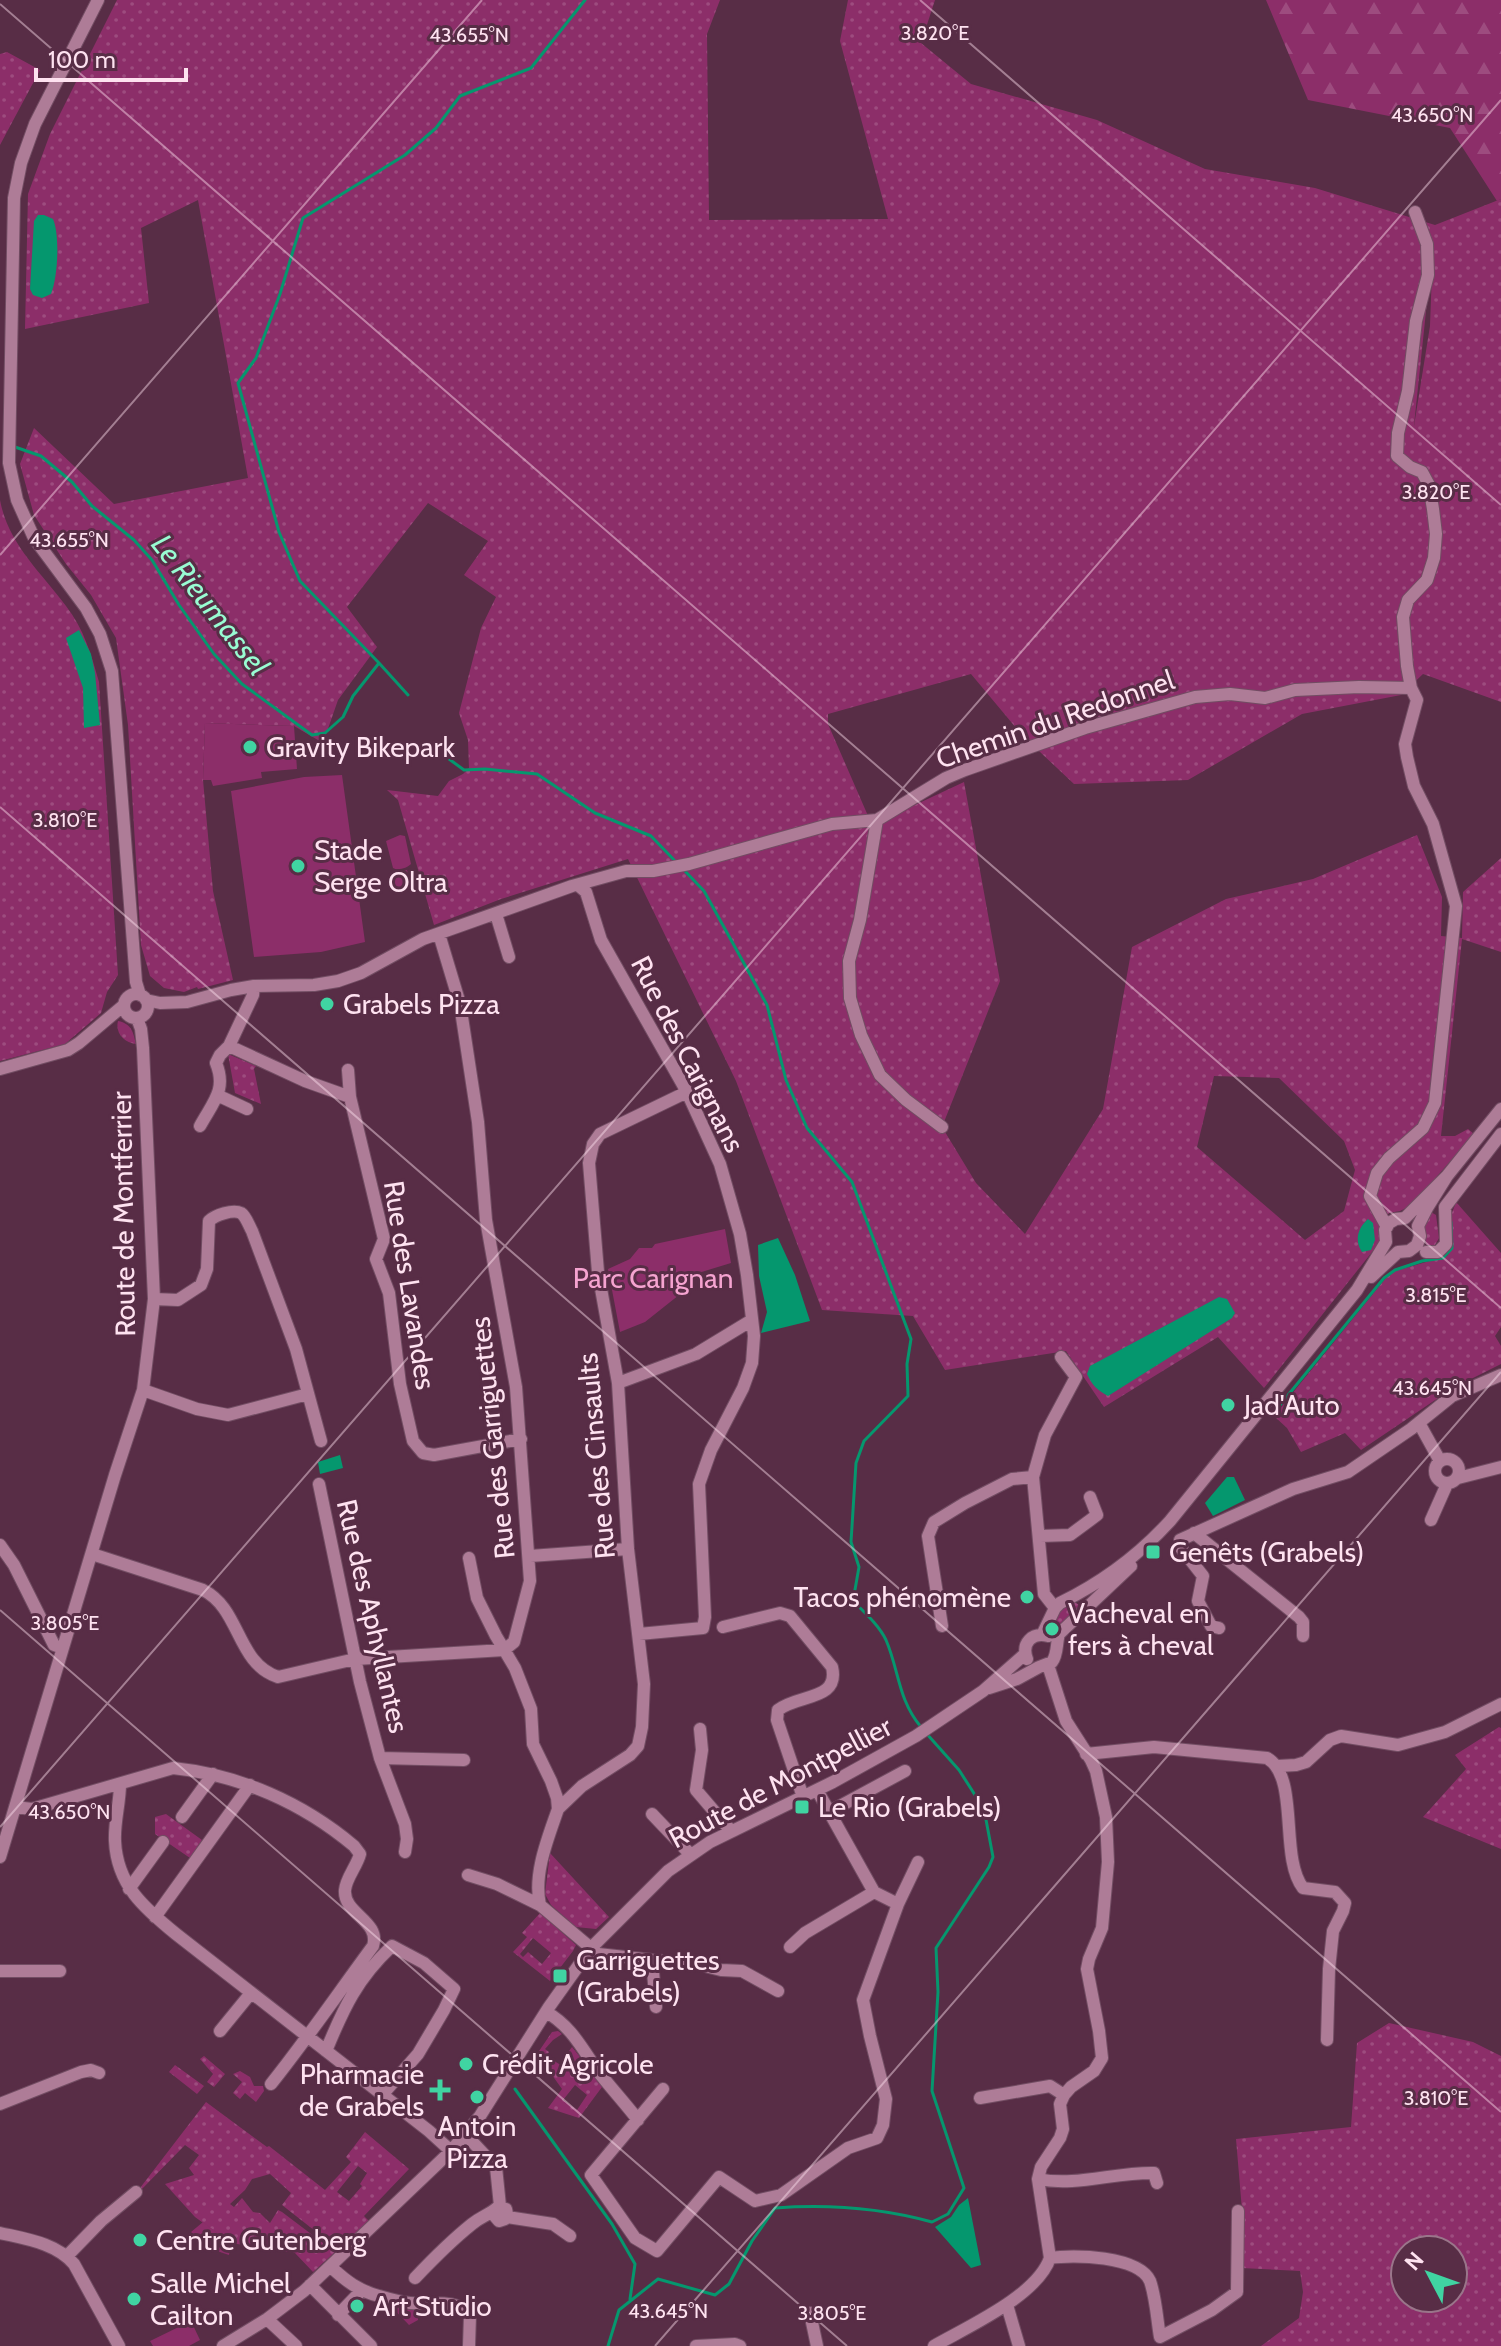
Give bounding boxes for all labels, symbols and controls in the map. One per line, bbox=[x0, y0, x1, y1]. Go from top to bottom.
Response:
text: 3.820°E bbox=[901, 21, 969, 45]
text: 43.655°N bbox=[429, 23, 509, 47]
scale bar bbox=[36, 32, 186, 82]
text: 100 m bbox=[48, 45, 116, 74]
text: 43.650°N bbox=[1391, 103, 1473, 127]
text: 3.820°E bbox=[1402, 480, 1470, 504]
water label: Le Rieumassel bbox=[144, 527, 277, 683]
text: 43.655°N bbox=[29, 528, 109, 552]
street label: Chemin du Redonnel bbox=[931, 662, 1179, 776]
place label: Gravity Bikepark bbox=[266, 730, 455, 764]
marker: Gravity Bikepark bbox=[241, 738, 259, 756]
text: 3.810°E bbox=[33, 808, 97, 832]
place label: Stade Serge Oltra bbox=[314, 833, 448, 899]
marker: Stade Serge Oltra bbox=[289, 857, 307, 875]
street label: Rue des Carignans bbox=[624, 950, 752, 1158]
place label: Grabels Pizza bbox=[343, 987, 500, 1021]
marker: Grabels Pizza bbox=[318, 995, 336, 1013]
street label: Route de Montferrier bbox=[104, 1091, 142, 1337]
street label: Rue des Lavandes bbox=[377, 1178, 443, 1392]
park label: Parc Carignan bbox=[573, 1261, 733, 1295]
text: 3.815°E bbox=[1405, 1283, 1467, 1307]
street label: Rue des Garriguettes bbox=[462, 1315, 522, 1561]
street label: Rue des Cinsaults bbox=[570, 1352, 622, 1560]
text: 43.645°N bbox=[1392, 1376, 1472, 1400]
place label: Jad'Auto bbox=[1243, 1388, 1340, 1422]
marker: Jad'Auto bbox=[1219, 1396, 1237, 1414]
street label: Rue des Aphyllantes bbox=[330, 1496, 416, 1736]
place label: Genêts (Grabels) bbox=[1169, 1535, 1364, 1569]
marker: Genêts (Grabels) bbox=[1144, 1543, 1162, 1561]
place label: Tacos phénomène bbox=[793, 1580, 1011, 1614]
marker: Tacos phénomène bbox=[1018, 1588, 1036, 1606]
place label: Vacheval en fers à cheval bbox=[1068, 1596, 1214, 1662]
text: 3.805°E bbox=[31, 1611, 99, 1635]
marker: Vacheval en fers à cheval bbox=[1043, 1620, 1061, 1638]
street label: Route de Montpellier bbox=[663, 1709, 897, 1855]
place label: Le Rio (Grabels) bbox=[818, 1790, 1002, 1824]
marker: Le Rio (Grabels) bbox=[793, 1798, 811, 1816]
text: 43.650°N bbox=[28, 1800, 110, 1824]
place label: Garriguettes (Grabels) bbox=[576, 1943, 720, 2009]
marker: Garriguettes (Grabels) bbox=[551, 1967, 569, 1985]
place label: Crédit Agricole bbox=[482, 2047, 654, 2081]
marker: Crédit Agricole bbox=[457, 2055, 475, 2073]
place label: Pharmacie de Grabels bbox=[299, 2057, 424, 2123]
marker: Pharmacie de Grabels bbox=[431, 2081, 449, 2099]
text: 3.810°E bbox=[1404, 2086, 1468, 2110]
marker: Antoin Pizza bbox=[468, 2088, 486, 2106]
place label: Antoin Pizza bbox=[438, 2109, 517, 2175]
place label: Centre Gutenberg bbox=[156, 2223, 367, 2257]
marker: Centre Gutenberg bbox=[131, 2231, 149, 2249]
north arrow bbox=[1389, 2234, 1469, 2314]
text: N bbox=[1399, 2246, 1430, 2276]
place label: Salle Michel Cailton bbox=[150, 2266, 291, 2332]
place label: Art Studio bbox=[373, 2289, 492, 2323]
marker: Salle Michel Cailton bbox=[125, 2290, 143, 2308]
marker: Art Studio bbox=[348, 2297, 366, 2315]
text: 43.645°N bbox=[628, 2299, 708, 2323]
text: 3.805°E bbox=[798, 2301, 866, 2325]

